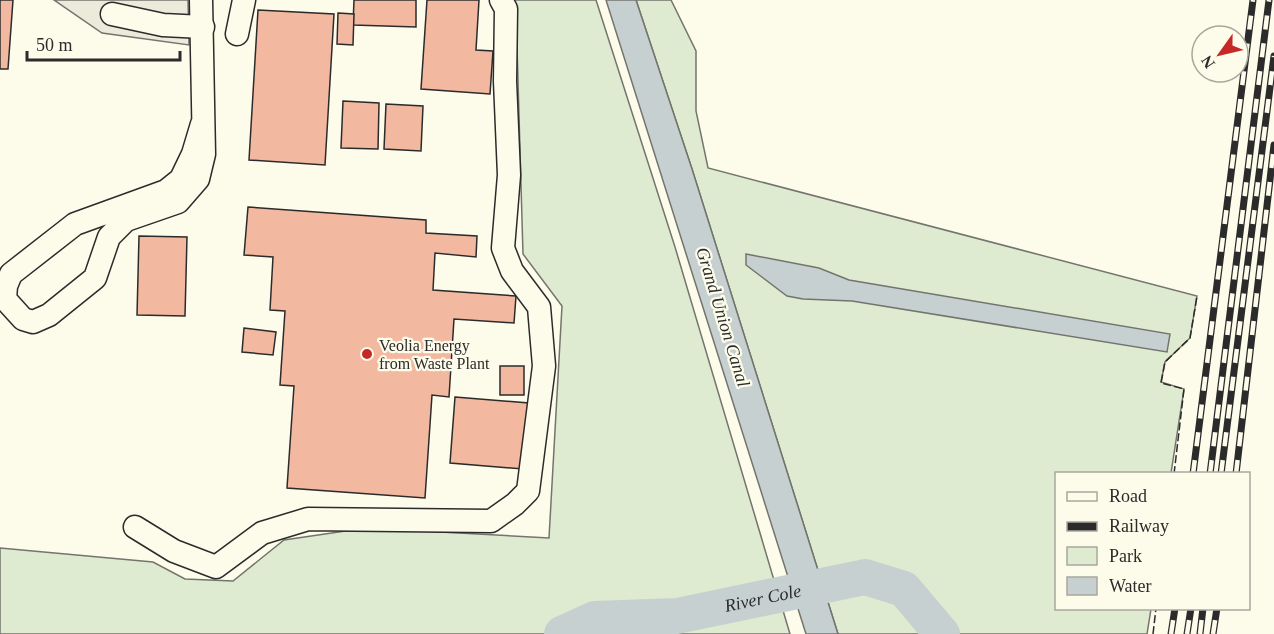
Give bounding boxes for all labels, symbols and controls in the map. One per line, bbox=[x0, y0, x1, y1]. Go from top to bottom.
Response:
scale bar bbox=[27, 24, 180, 62]
north arrow bbox=[1190, 24, 1250, 84]
text: 50 m bbox=[36, 35, 73, 55]
text: N bbox=[1197, 52, 1218, 72]
water label: Grand Union Canal bbox=[692, 245, 754, 389]
place label: Veolia Energy from Waste Plant bbox=[379, 337, 490, 372]
marker: Veolia Energy from Waste Plant bbox=[360, 347, 374, 361]
legend bbox=[1055, 472, 1250, 610]
text: Road bbox=[1109, 486, 1147, 506]
text: Railway bbox=[1109, 516, 1169, 536]
text: Park bbox=[1109, 546, 1142, 566]
text: Water bbox=[1109, 576, 1152, 596]
water label: River Cole bbox=[722, 581, 803, 616]

